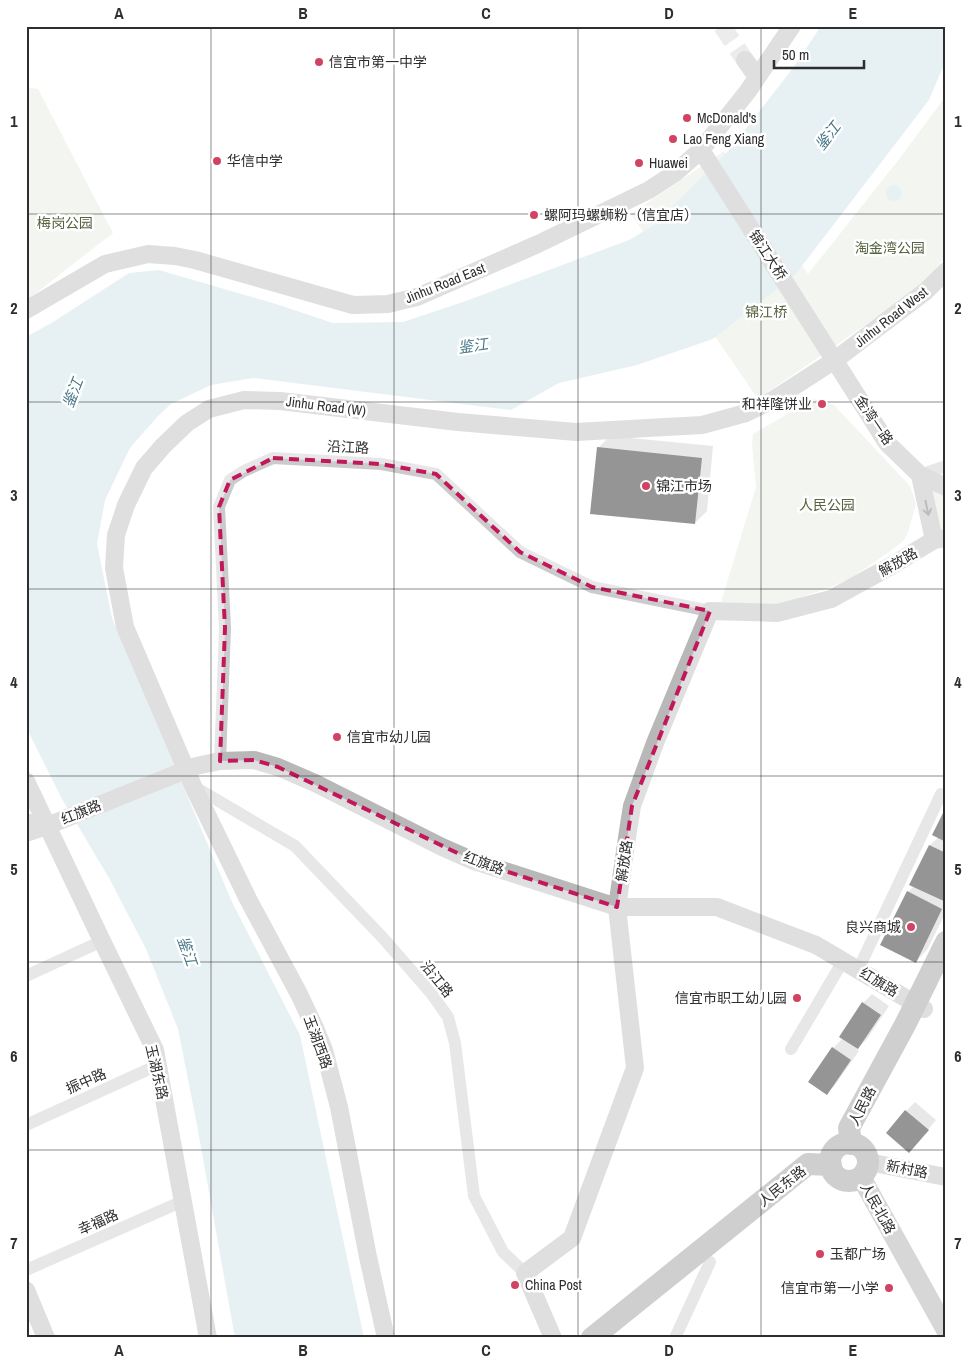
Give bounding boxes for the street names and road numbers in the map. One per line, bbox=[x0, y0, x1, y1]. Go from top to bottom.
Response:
street label: 锦江大桥 bbox=[745, 227, 791, 283]
street label: Jinhu Road East bbox=[402, 259, 488, 307]
street label: Jinhu Road West bbox=[851, 283, 931, 351]
street label: Jinhu Road (W) bbox=[285, 392, 367, 420]
street label: 金湾一路 bbox=[851, 392, 897, 448]
street label: 沿江路 bbox=[327, 437, 369, 457]
street label: 解放路 bbox=[875, 544, 921, 580]
street label: 红旗路 bbox=[58, 796, 104, 828]
street label: 解放路 bbox=[612, 839, 636, 883]
street label: 红旗路 bbox=[461, 847, 507, 879]
street label: 沿江路 bbox=[417, 957, 457, 1001]
street label: 红旗路 bbox=[856, 963, 902, 1001]
street label: 玉湖西路 bbox=[300, 1013, 336, 1071]
street label: 玉湖东路 bbox=[142, 1043, 172, 1101]
street label: 振中路 bbox=[63, 1064, 109, 1098]
street label: 人民路 bbox=[844, 1083, 880, 1129]
street label: 新村路 bbox=[885, 1156, 929, 1182]
street label: 人民东路 bbox=[754, 1162, 810, 1210]
street label: 人民北路 bbox=[857, 1179, 899, 1237]
street label: 幸福路 bbox=[75, 1205, 121, 1239]

